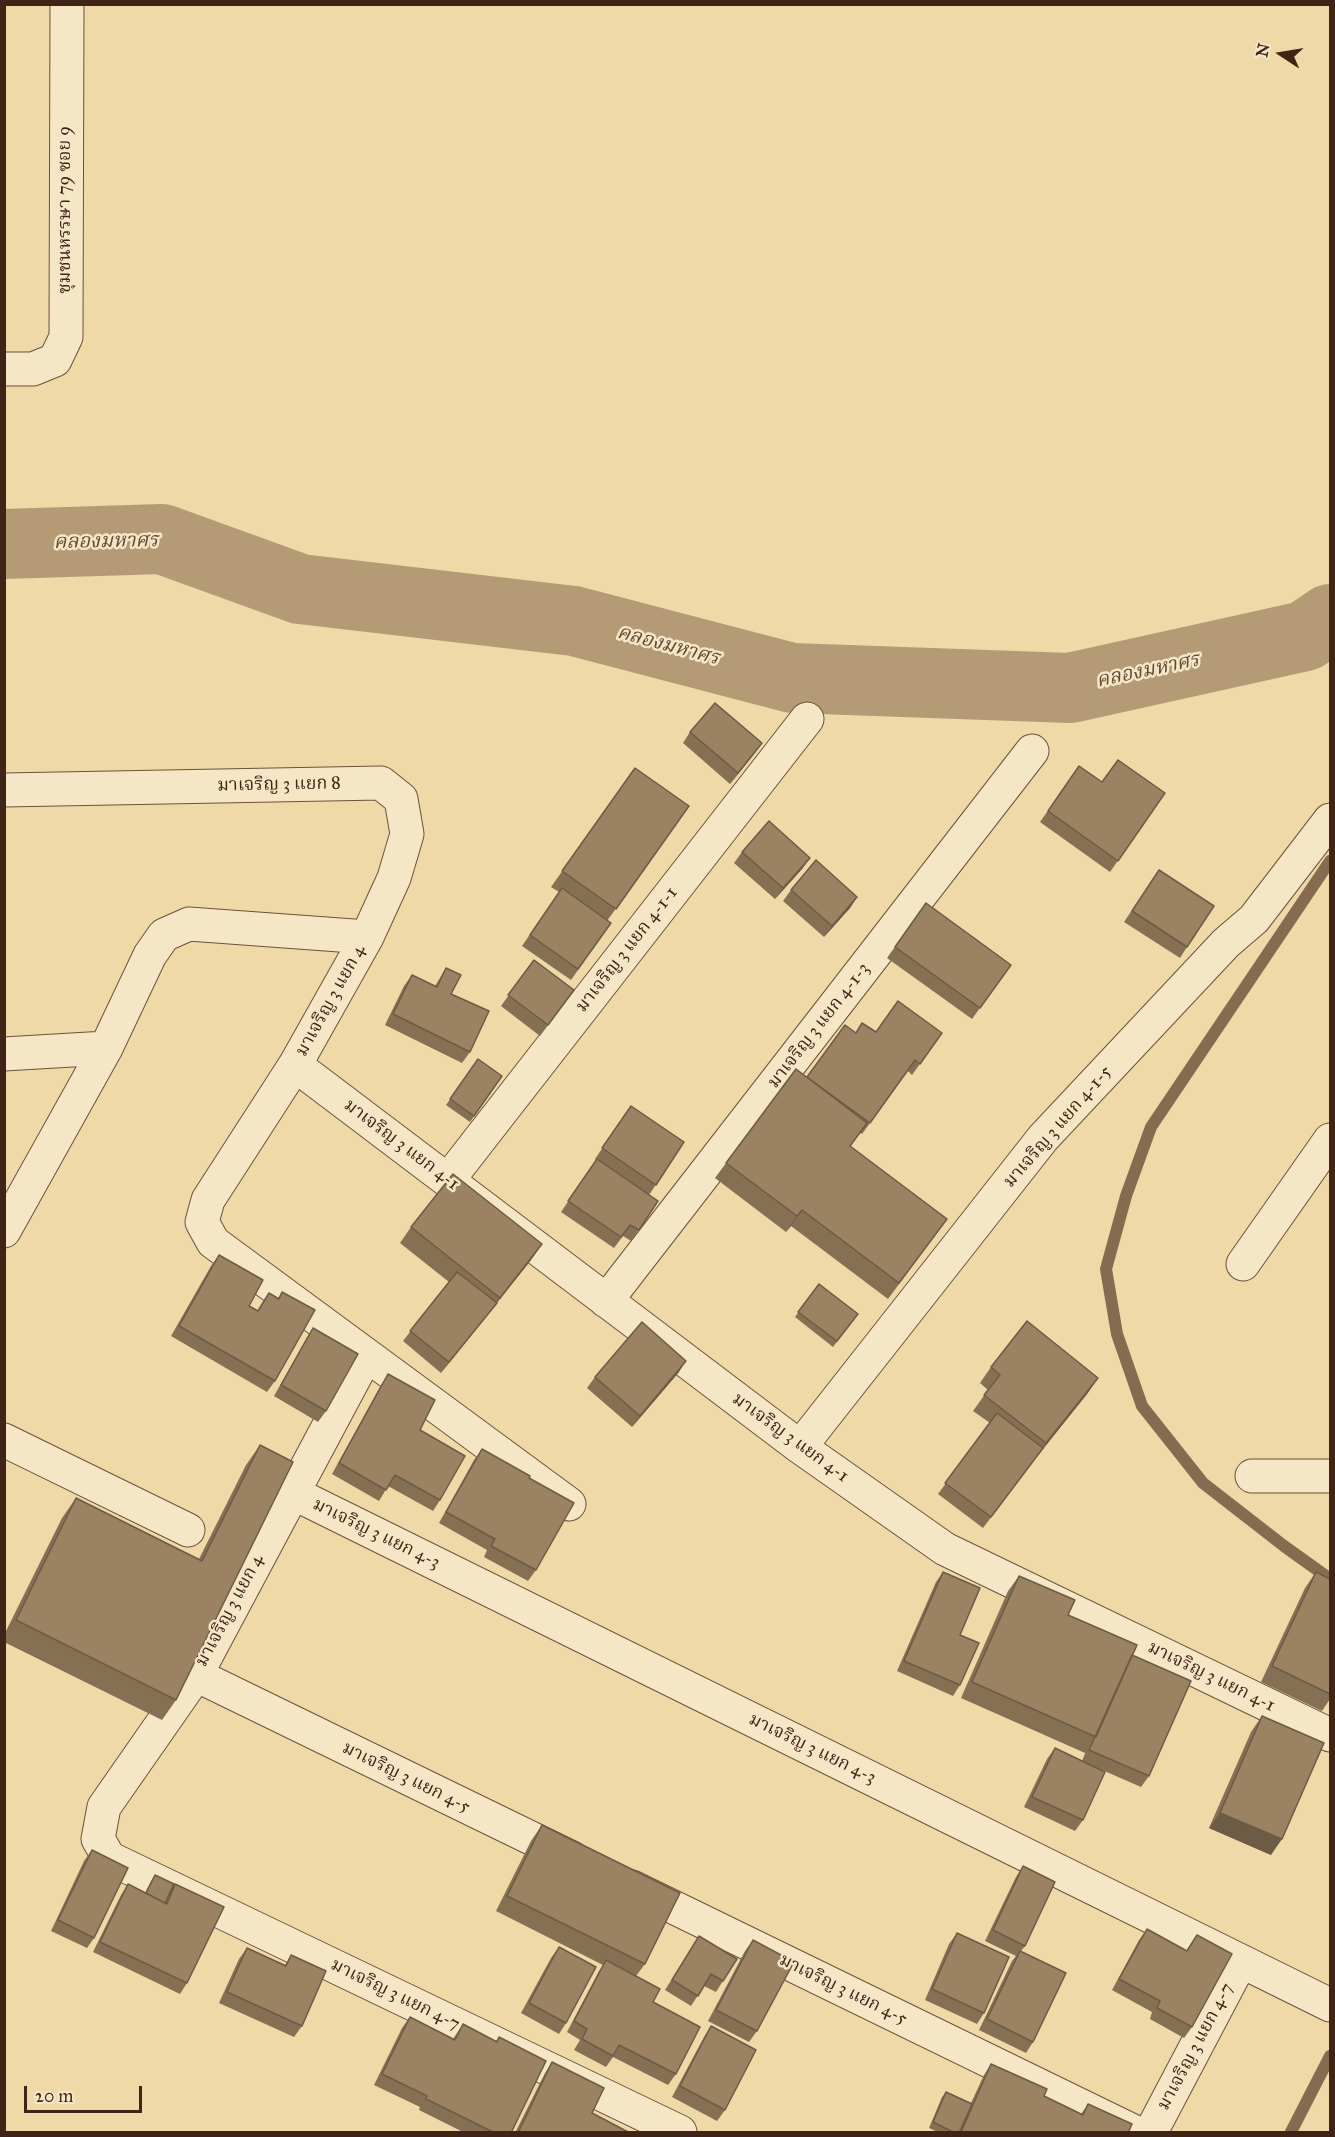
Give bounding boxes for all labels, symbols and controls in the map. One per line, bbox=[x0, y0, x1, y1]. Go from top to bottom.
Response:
north arrow bbox=[1251, 24, 1311, 84]
text: N bbox=[1252, 42, 1274, 59]
street label: ชุมชนหรรษา 79 ซอย 9 bbox=[55, 126, 77, 294]
water label: คลองมหาศร bbox=[53, 529, 159, 555]
water label: คลองมหาศร bbox=[614, 621, 722, 671]
water label: คลองมหาศร bbox=[1094, 648, 1202, 694]
street label: มาเจริญ 3 แยก 8 bbox=[217, 773, 341, 797]
street label: มาเจริญ 3 แยก 4-1-1 bbox=[571, 883, 683, 1017]
street label: มาเจริญ 3 แยก 4 bbox=[291, 942, 371, 1060]
street label: มาเจริญ 3 แยก 4-1-3 bbox=[763, 959, 875, 1093]
street label: มาเจริญ 3 แยก 4-1-5 bbox=[999, 1062, 1117, 1192]
street label: มาเจริญ 3 แยก 4-1 bbox=[339, 1095, 463, 1195]
street label: มาเจริญ 3 แยก 4-1 bbox=[728, 1389, 852, 1487]
street label: มาเจริญ 3 แยก 4-3 bbox=[309, 1494, 443, 1574]
street label: มาเจริญ 3 แยก 4 bbox=[191, 1551, 269, 1671]
street label: มาเจริญ 3 แยก 4-1 bbox=[1144, 1637, 1278, 1717]
street label: มาเจริญ 3 แยก 4-3 bbox=[745, 1709, 879, 1789]
street label: มาเจริญ 3 แยก 4-5 bbox=[338, 1738, 474, 1818]
street label: มาเจริญ 3 แยก 4-5 bbox=[775, 1950, 911, 2030]
street label: มาเจริญ 3 แยก 4-7 bbox=[327, 1954, 463, 2036]
street label: มาเจริญ 3 แยก 4-7 bbox=[1153, 1980, 1239, 2114]
scale bar bbox=[27, 2074, 146, 2112]
text: 20 m bbox=[35, 2085, 73, 2107]

